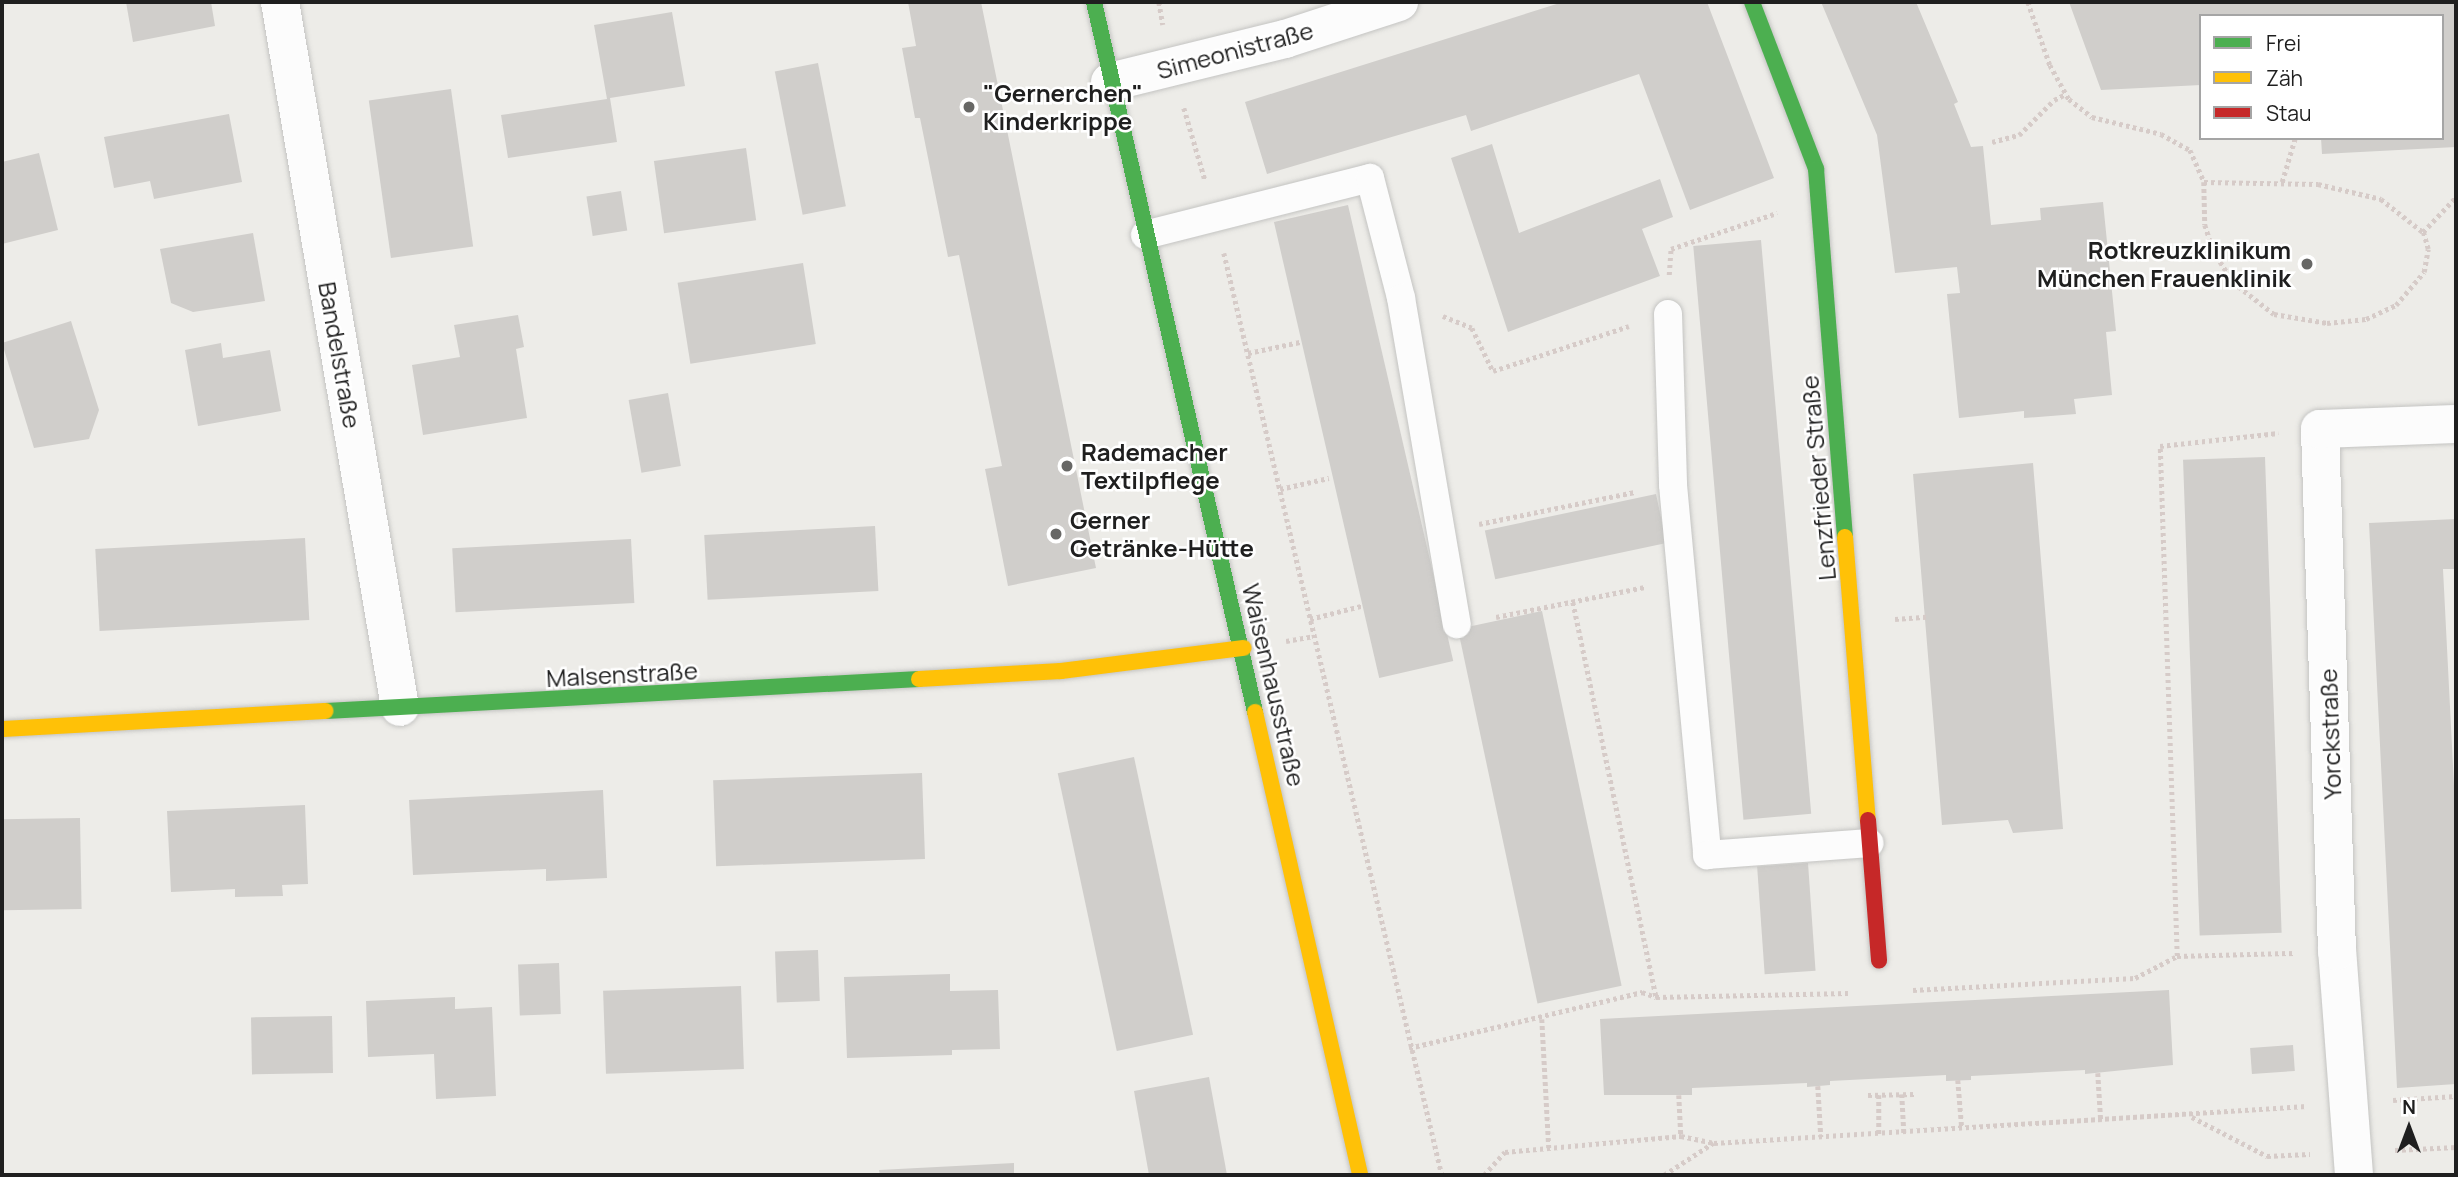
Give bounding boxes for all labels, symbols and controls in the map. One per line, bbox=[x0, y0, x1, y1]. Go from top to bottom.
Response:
legend bbox=[2199, 14, 2444, 140]
street label: Simeonistraße bbox=[1154, 15, 1316, 85]
text: Frei bbox=[2266, 29, 2301, 57]
text: Zäh bbox=[2266, 64, 2303, 92]
place label: "Gernerchen" Kinderkrippe bbox=[983, 79, 1143, 135]
marker: "Gernerchen" Kinderkrippe bbox=[961, 99, 977, 115]
text: Stau bbox=[2266, 99, 2312, 127]
place label: Rotkreuzklinikum München Frauenklinik bbox=[2037, 236, 2291, 292]
marker: Rotkreuzklinikum München Frauenklinik bbox=[2297, 254, 2317, 274]
street label: Bandelstraße bbox=[313, 280, 367, 430]
street label: Lenzfrieder Straße bbox=[1795, 374, 1841, 582]
place label: Rademacher Textilpflege bbox=[1081, 438, 1228, 494]
marker: Rademacher Textilpflege bbox=[1059, 458, 1075, 474]
place label: Gerner Getränke-Hütte bbox=[1070, 506, 1254, 562]
marker: Gerner Getränke-Hütte bbox=[1048, 526, 1064, 542]
street label: Waisenhausstraße bbox=[1237, 581, 1311, 789]
street label: Malsenstraße bbox=[545, 656, 699, 692]
street label: Yorckstraße bbox=[2313, 668, 2347, 800]
north arrow bbox=[2374, 1093, 2444, 1163]
text: N bbox=[2402, 1094, 2416, 1120]

